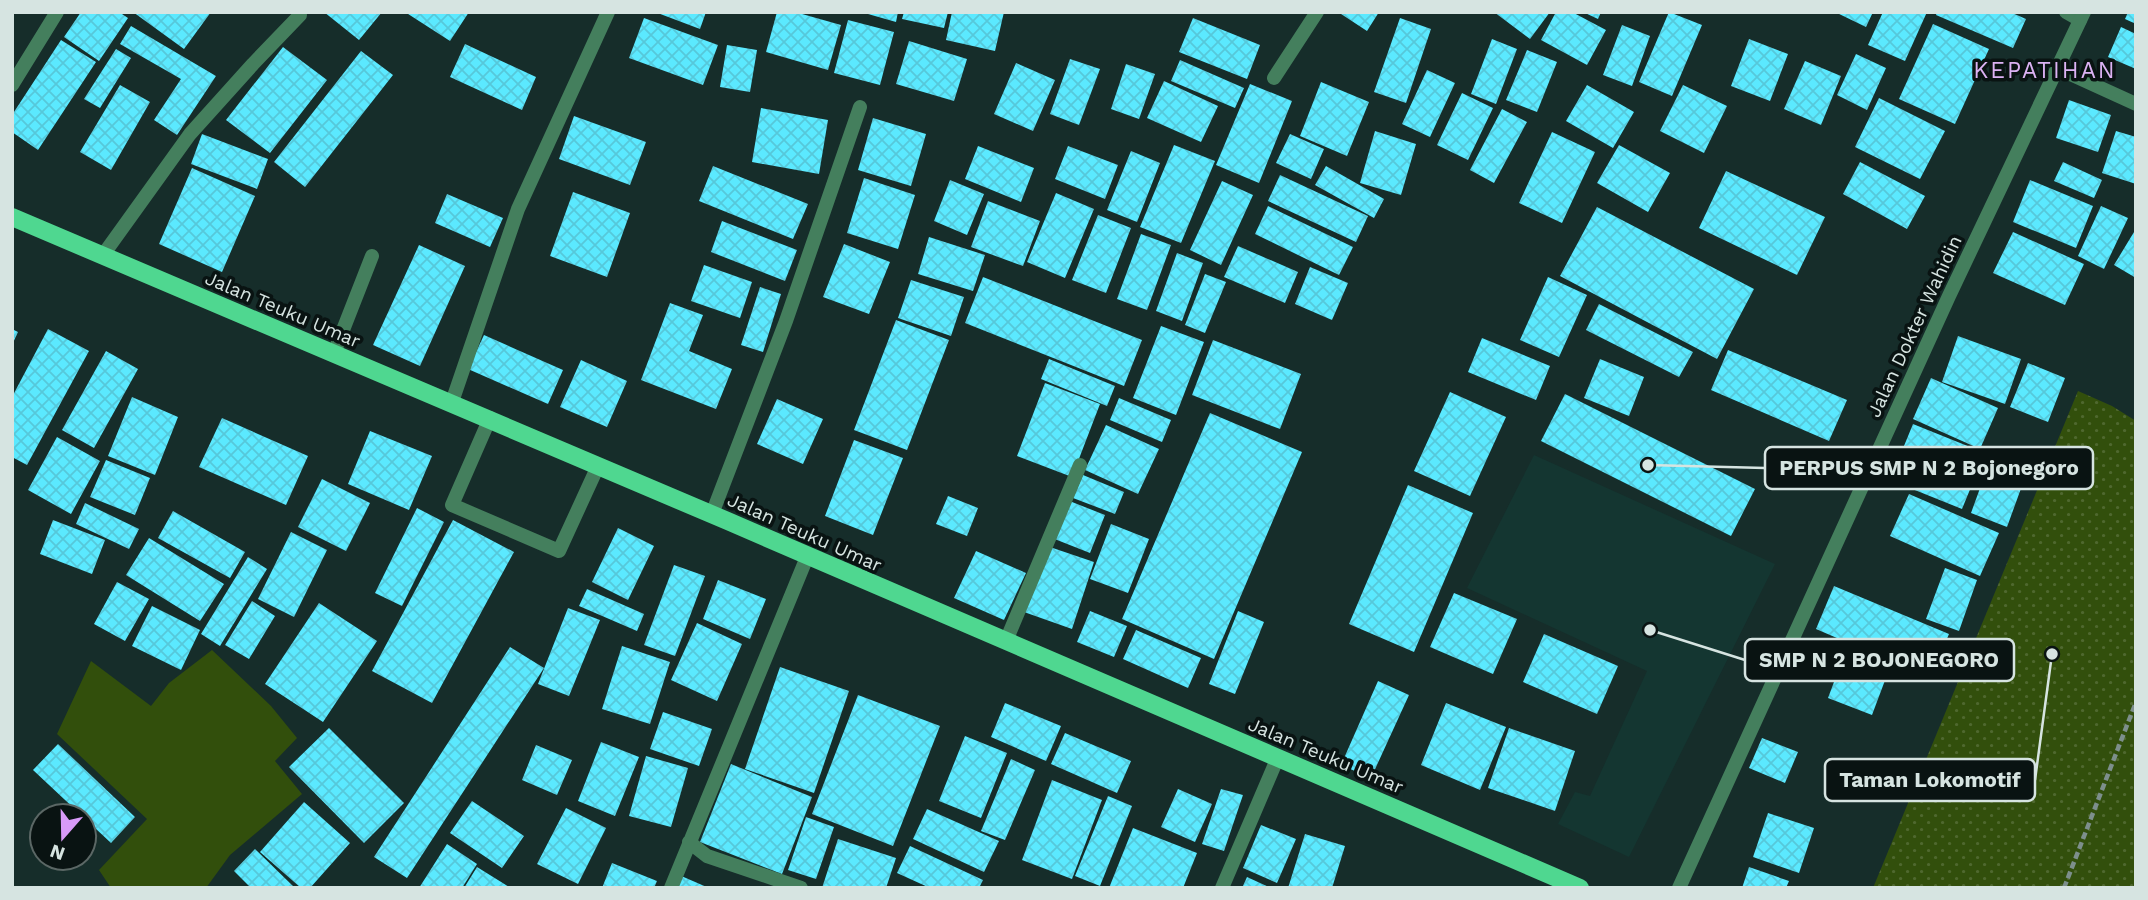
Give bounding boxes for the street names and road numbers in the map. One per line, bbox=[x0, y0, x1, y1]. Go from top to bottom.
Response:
street label: Jalan Dokter Wahidin bbox=[1862, 232, 1967, 421]
street label: Jalan Teuku Umar bbox=[202, 266, 364, 353]
street label: Jalan Teuku Umar bbox=[724, 488, 886, 577]
street label: Jalan Teuku Umar bbox=[1245, 712, 1407, 799]

